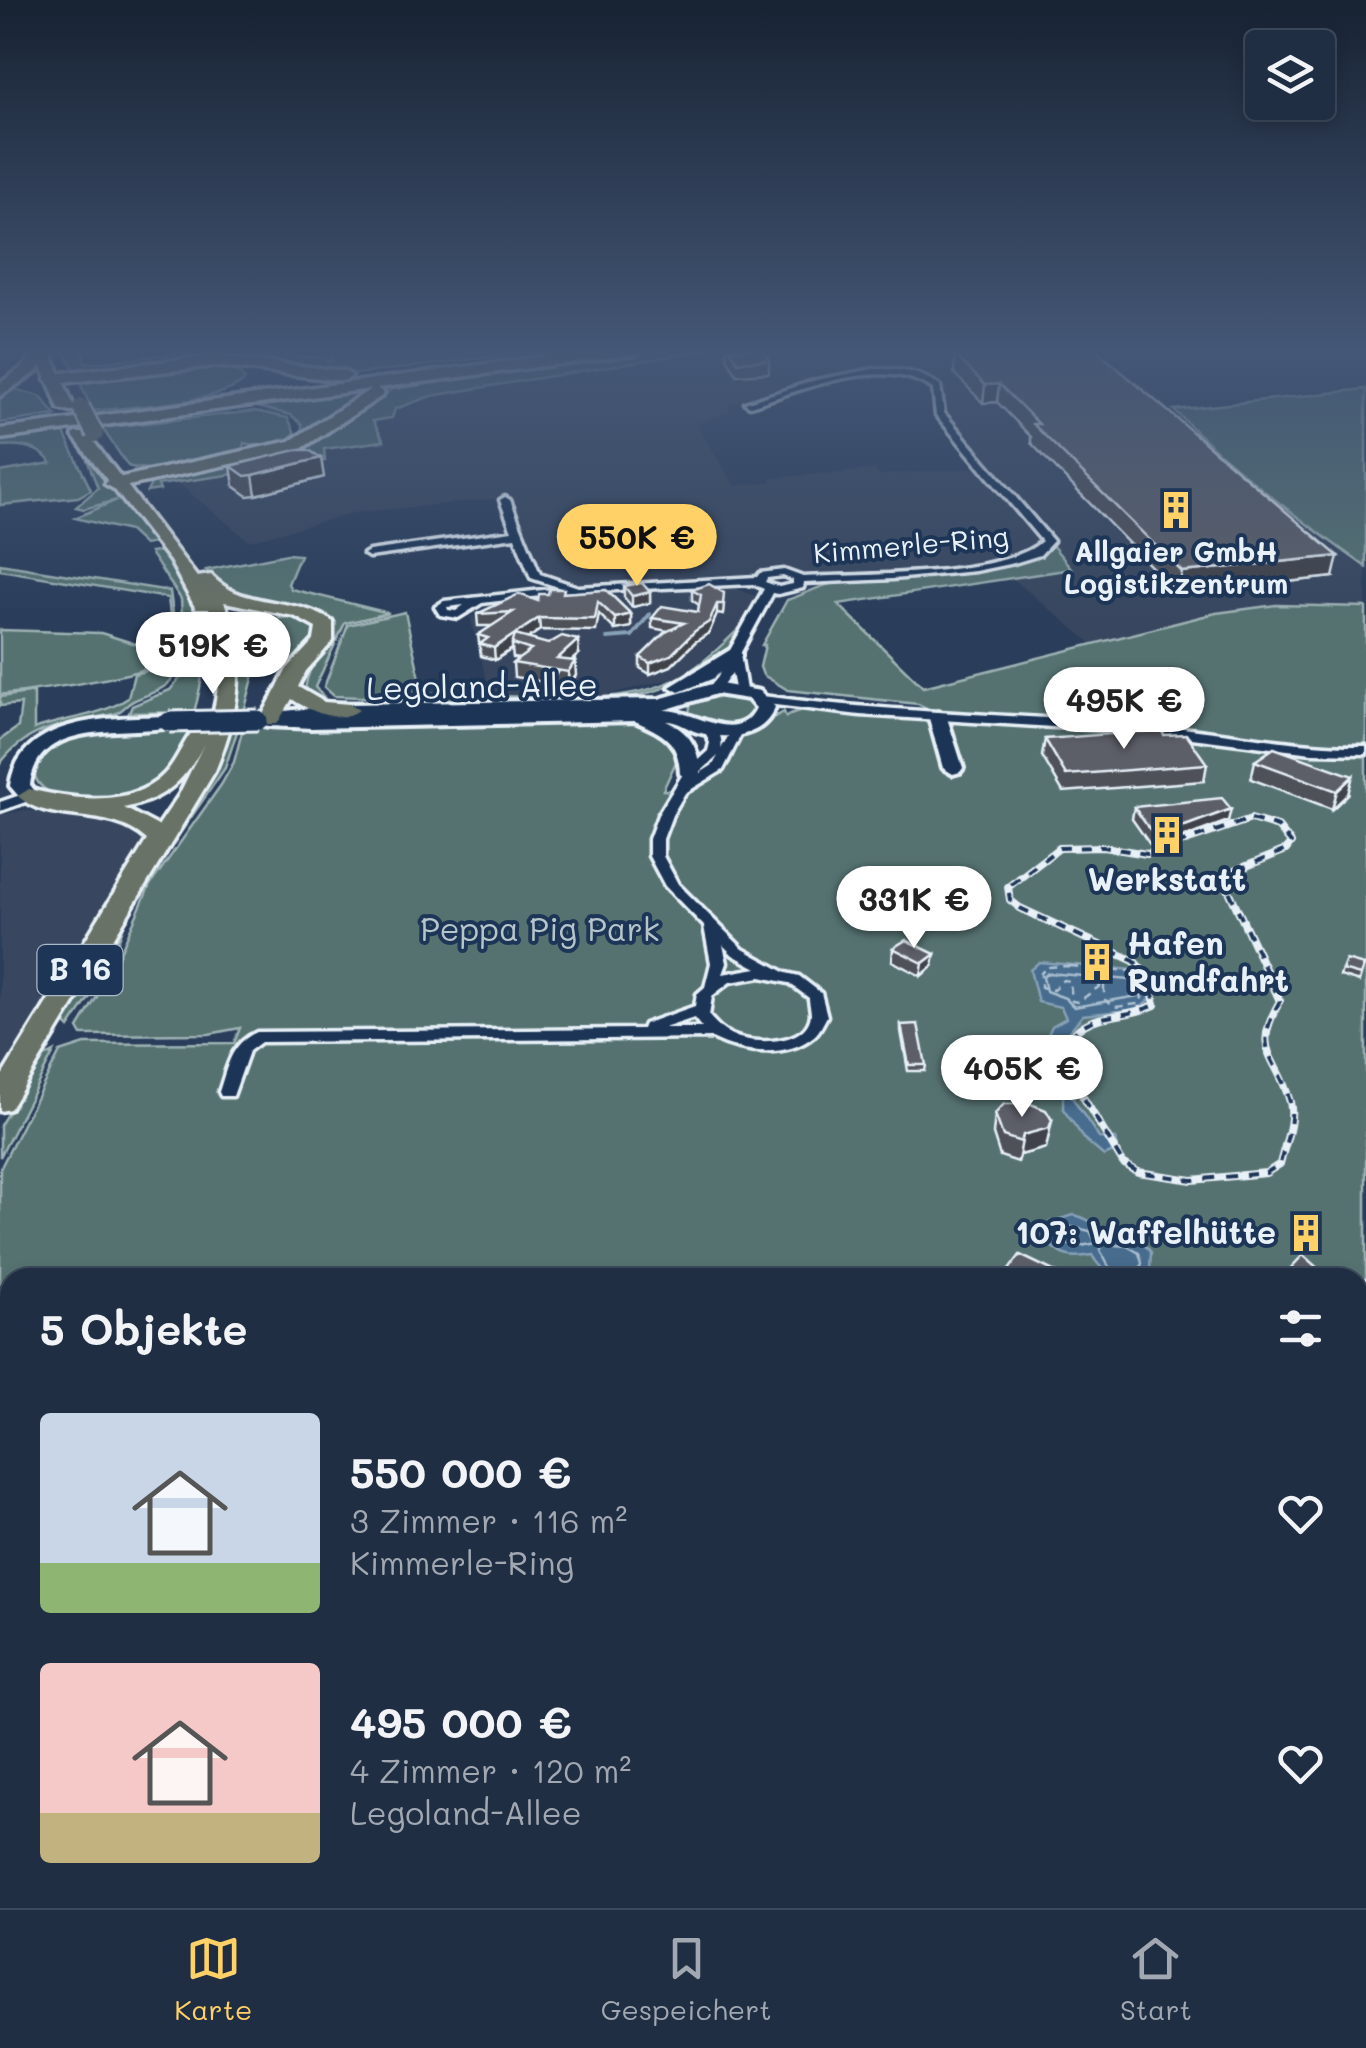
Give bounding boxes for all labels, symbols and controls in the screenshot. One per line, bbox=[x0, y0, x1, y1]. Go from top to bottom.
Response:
map controls bbox=[1245, 30, 1335, 120]
button: layers bbox=[1245, 30, 1335, 120]
building icon: Allgaier GmbH Logistikzentrum bbox=[1155, 489, 1197, 531]
pin: 550K € bbox=[556, 504, 718, 589]
text: 550K € bbox=[579, 515, 695, 557]
street label: Kimmerle-Ring bbox=[812, 518, 1010, 570]
place label: Allgaier GmbH Logistikzentrum bbox=[1064, 533, 1288, 601]
pin: 519K € bbox=[132, 612, 294, 697]
text: 519K € bbox=[158, 623, 268, 665]
street label: Legoland-Allee bbox=[366, 662, 598, 708]
pin: 495K € bbox=[1043, 667, 1205, 752]
text: 495K € bbox=[1066, 678, 1182, 720]
building icon: Werkstatt bbox=[1146, 814, 1188, 856]
place label: Werkstatt bbox=[1088, 857, 1246, 899]
pin: 331K € bbox=[833, 866, 995, 951]
text: 331K € bbox=[858, 877, 970, 919]
park label: Peppa Pig Park bbox=[420, 907, 660, 949]
place label: Hafen Rundfahrt bbox=[1127, 921, 1289, 1000]
building icon: Hafen Rundfahrt bbox=[1076, 941, 1118, 983]
road number: B 16 bbox=[38, 945, 122, 995]
pin: 405K € bbox=[941, 1035, 1103, 1120]
text: 405K € bbox=[963, 1046, 1081, 1088]
place label: 107: Waffelhütte bbox=[1015, 1210, 1276, 1252]
building icon: 107: Waffelhütte bbox=[1285, 1212, 1327, 1254]
text: 5 Objekte bbox=[40, 1301, 248, 1356]
icon: filters bbox=[1273, 1301, 1328, 1356]
text: 550 000 € bbox=[350, 1444, 571, 1499]
icon: home bbox=[120, 1453, 240, 1573]
icon: heart bbox=[1273, 1486, 1328, 1541]
text: 3 Zimmer · 116 m² bbox=[350, 1499, 627, 1541]
text: Kimmerle-Ring bbox=[350, 1541, 574, 1583]
text: 495 000 € bbox=[350, 1694, 572, 1749]
icon: home bbox=[120, 1703, 240, 1823]
icon: heart bbox=[1273, 1736, 1328, 1791]
text: 4 Zimmer · 120 m² bbox=[350, 1749, 631, 1791]
text: Legoland-Allee bbox=[350, 1791, 582, 1833]
tab: Karte bbox=[174, 1931, 252, 2027]
tab: Gespeichert bbox=[601, 1931, 772, 2027]
tab: Start bbox=[1120, 1931, 1192, 2027]

